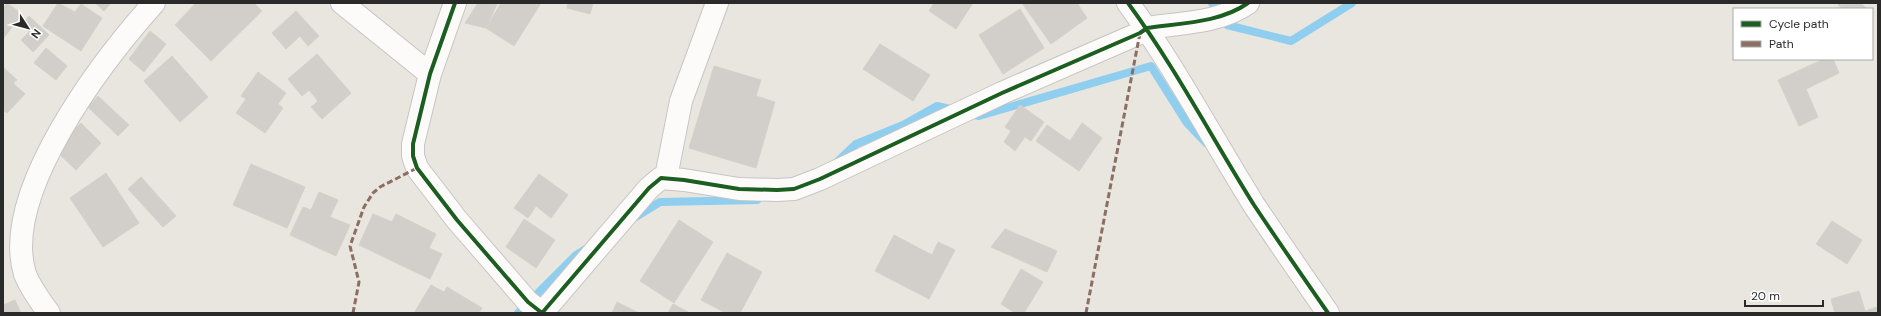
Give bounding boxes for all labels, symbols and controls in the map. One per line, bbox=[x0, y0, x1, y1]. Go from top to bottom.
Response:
north arrow bbox=[8, 8, 48, 48]
legend bbox=[1733, 8, 1873, 60]
text: Cycle path bbox=[1769, 16, 1829, 32]
text: N bbox=[28, 27, 44, 41]
text: Path bbox=[1769, 36, 1794, 52]
scale bar bbox=[1745, 282, 1823, 308]
text: 20 m bbox=[1751, 288, 1780, 304]

